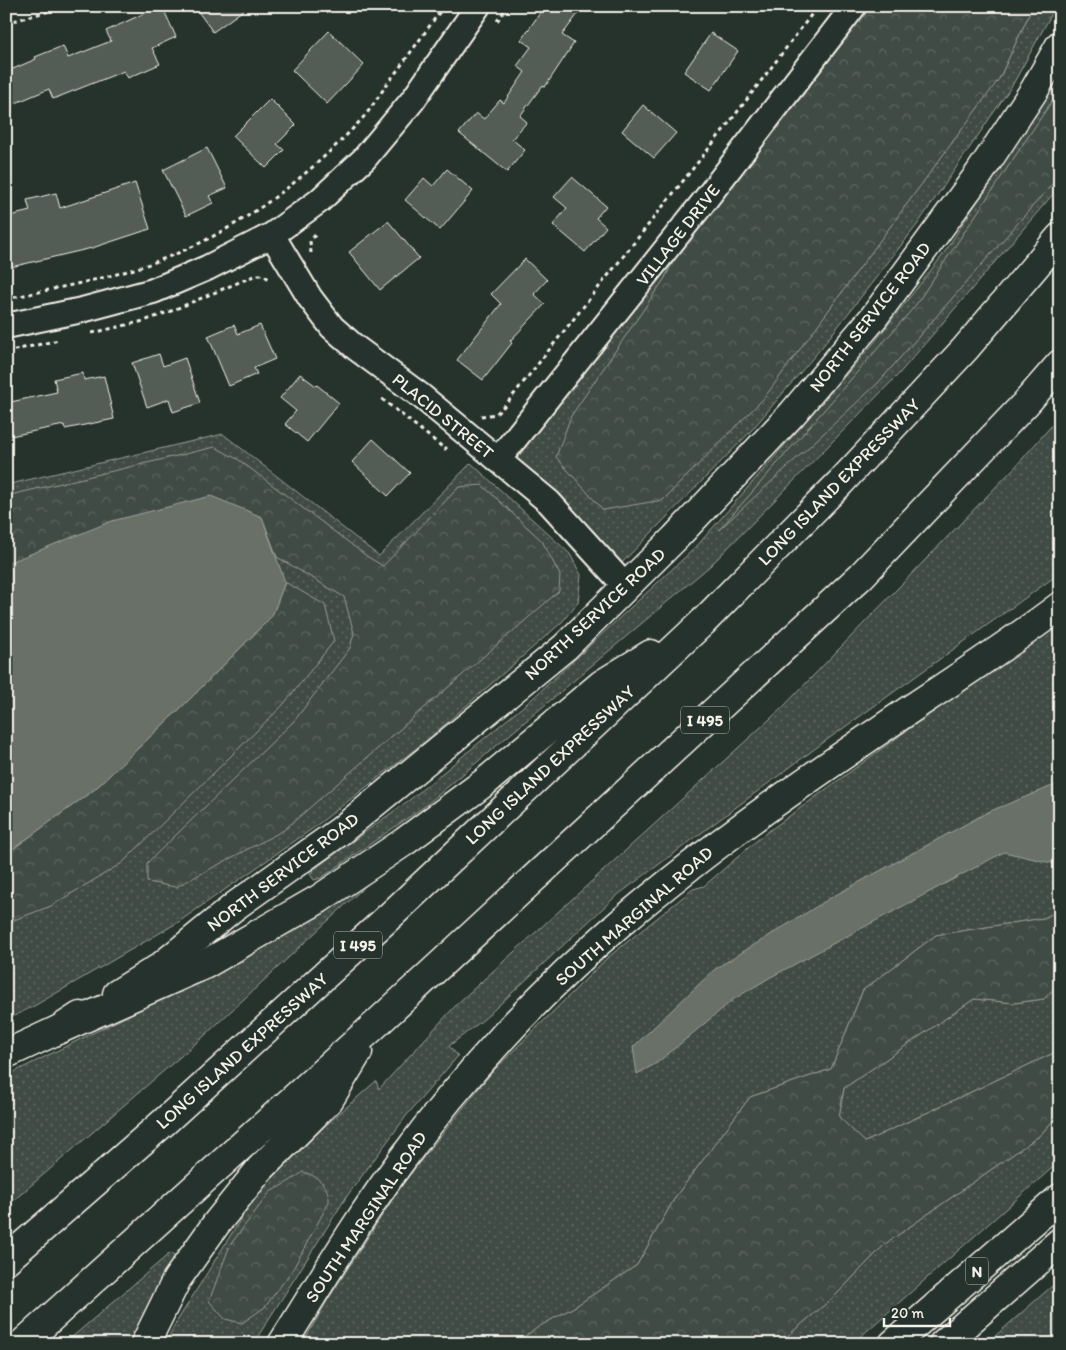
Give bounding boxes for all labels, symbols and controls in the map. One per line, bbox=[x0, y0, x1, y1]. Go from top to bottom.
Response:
street label: VILLAGE DRIVE bbox=[631, 180, 725, 290]
street label: NORTH SERVICE ROAD bbox=[804, 237, 936, 397]
street label: PLACID STREET bbox=[388, 368, 498, 464]
street label: LONG ISLAND EXPRESSWAY bbox=[753, 393, 925, 570]
street label: NORTH SERVICE ROAD bbox=[520, 543, 670, 685]
street label: LONG ISLAND EXPRESSWAY bbox=[461, 680, 640, 849]
road number: I 495 bbox=[681, 706, 729, 734]
street label: NORTH SERVICE ROAD bbox=[203, 808, 363, 936]
street label: SOUTH MARGINAL ROAD bbox=[551, 841, 718, 991]
road number: I 495 bbox=[334, 932, 382, 958]
street label: LONG ISLAND EXPRESSWAY bbox=[151, 967, 333, 1134]
street label: SOUTH MARGINAL ROAD bbox=[300, 1127, 432, 1307]
road number: N bbox=[966, 1258, 988, 1284]
scale bar bbox=[884, 1295, 950, 1327]
text: 20 m bbox=[891, 1304, 925, 1322]

